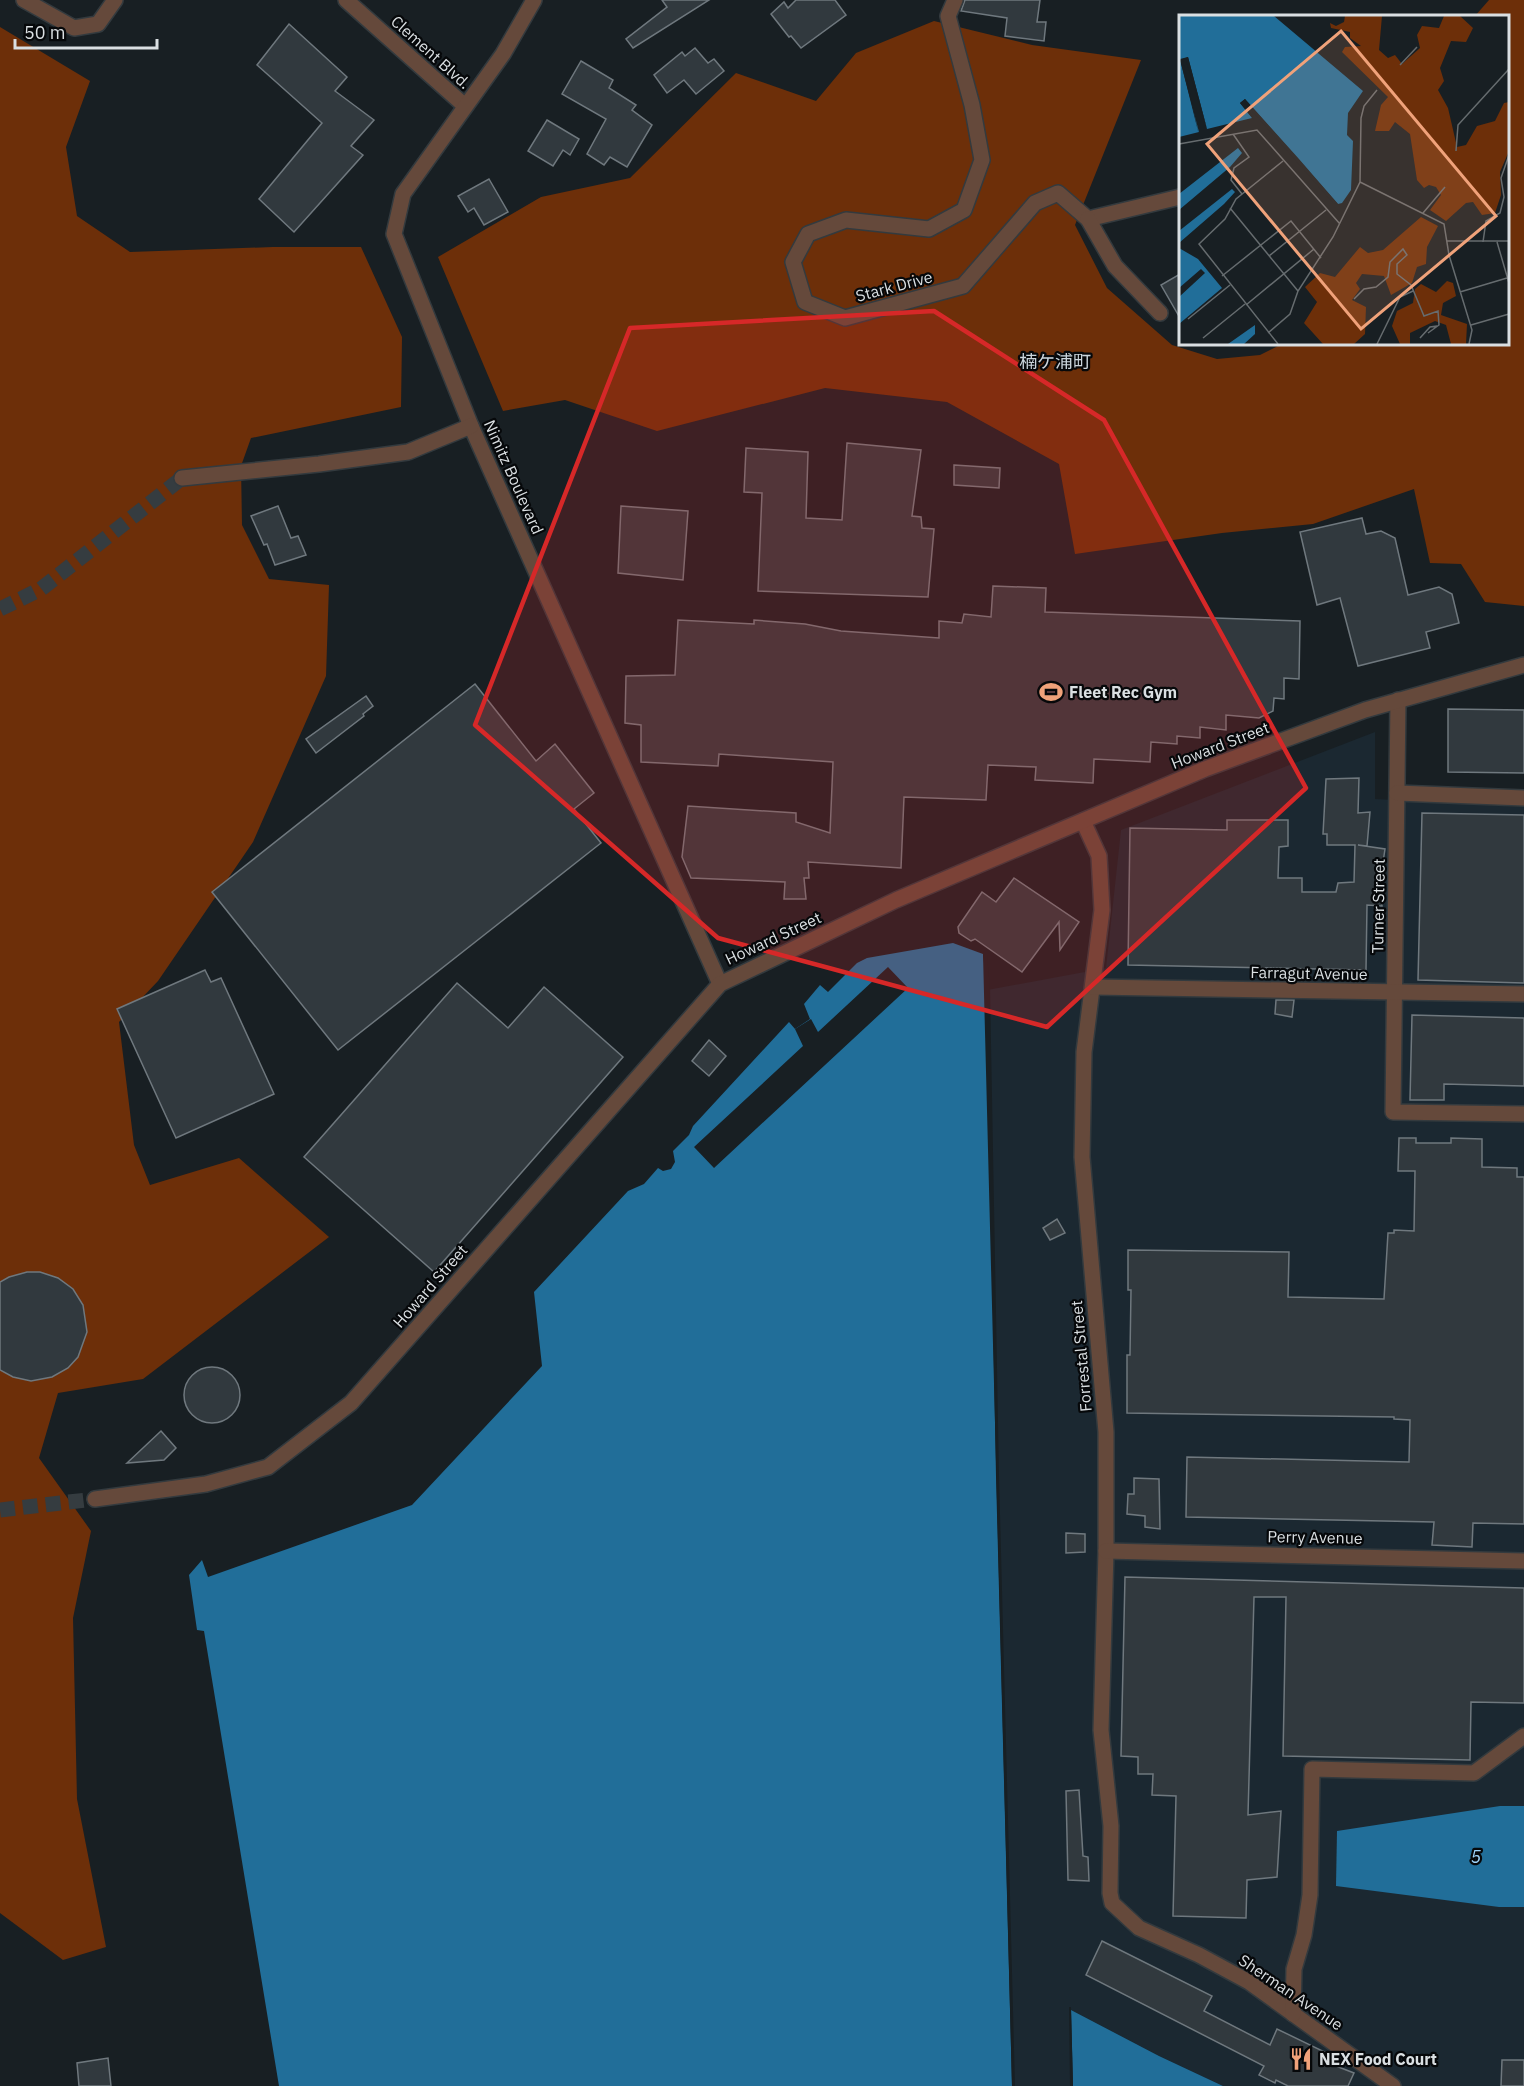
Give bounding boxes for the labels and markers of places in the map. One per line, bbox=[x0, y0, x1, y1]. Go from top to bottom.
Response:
sports icon: Fleet Rec Gym bbox=[1038, 679, 1064, 705]
place label: Fleet Rec Gym bbox=[1069, 682, 1177, 702]
restaurant icon: NEX Food Court bbox=[1288, 2046, 1314, 2072]
place label: NEX Food Court bbox=[1319, 2049, 1437, 2069]

